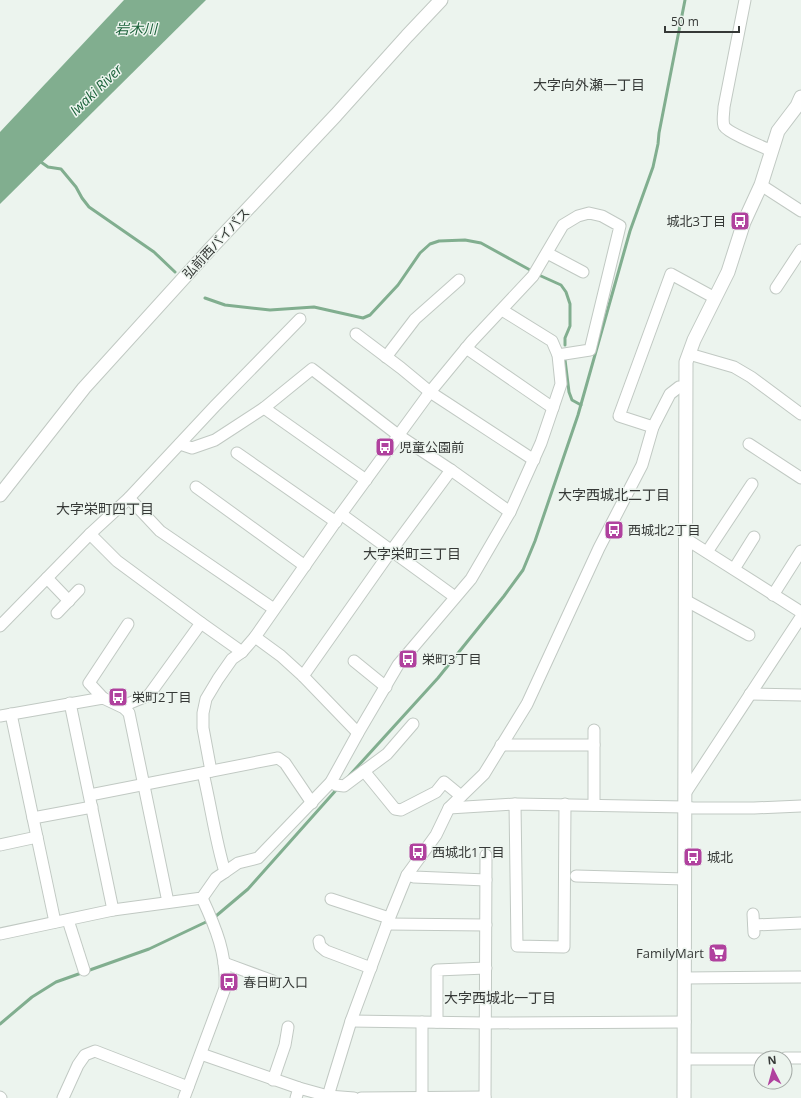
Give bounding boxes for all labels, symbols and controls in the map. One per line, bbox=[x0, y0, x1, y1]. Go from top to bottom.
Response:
scale bar bbox=[665, 8, 739, 34]
text: 50 m bbox=[671, 13, 699, 30]
water label: 岩木川 bbox=[115, 19, 159, 38]
water label: Iwaki River bbox=[65, 59, 126, 119]
district label: 大字向外瀬一丁目 bbox=[533, 75, 645, 94]
street label: 弘前西バイパス bbox=[178, 204, 254, 282]
bus stop icon: 城北3丁目 bbox=[729, 210, 751, 232]
place label: 城北3丁目 bbox=[667, 212, 726, 230]
bus stop icon: 児童公園前 bbox=[374, 436, 396, 458]
place label: 児童公園前 bbox=[399, 438, 464, 456]
district label: 大字西城北二丁目 bbox=[558, 485, 670, 504]
district label: 大字栄町四丁目 bbox=[56, 499, 154, 518]
bus stop icon: 西城北2丁目 bbox=[603, 519, 625, 541]
place label: 西城北2丁目 bbox=[628, 521, 700, 539]
district label: 大字栄町三丁目 bbox=[363, 544, 461, 563]
bus stop icon: 栄町3丁目 bbox=[397, 648, 419, 670]
place label: 栄町3丁目 bbox=[422, 650, 481, 668]
bus stop icon: 栄町2丁目 bbox=[107, 686, 129, 708]
place label: 栄町2丁目 bbox=[132, 688, 191, 706]
bus stop icon: 西城北1丁目 bbox=[407, 841, 429, 863]
place label: 西城北1丁目 bbox=[432, 843, 504, 861]
bus stop icon: 城北 bbox=[682, 846, 704, 868]
place label: 城北 bbox=[707, 848, 733, 866]
supermarket icon: FamilyMart bbox=[707, 942, 729, 964]
place label: FamilyMart bbox=[636, 944, 704, 962]
bus stop icon: 春日町入口 bbox=[218, 971, 240, 993]
place label: 春日町入口 bbox=[243, 973, 308, 991]
district label: 大字西城北一丁目 bbox=[444, 988, 556, 1007]
north arrow bbox=[753, 1050, 793, 1090]
text: N bbox=[767, 1052, 777, 1067]

